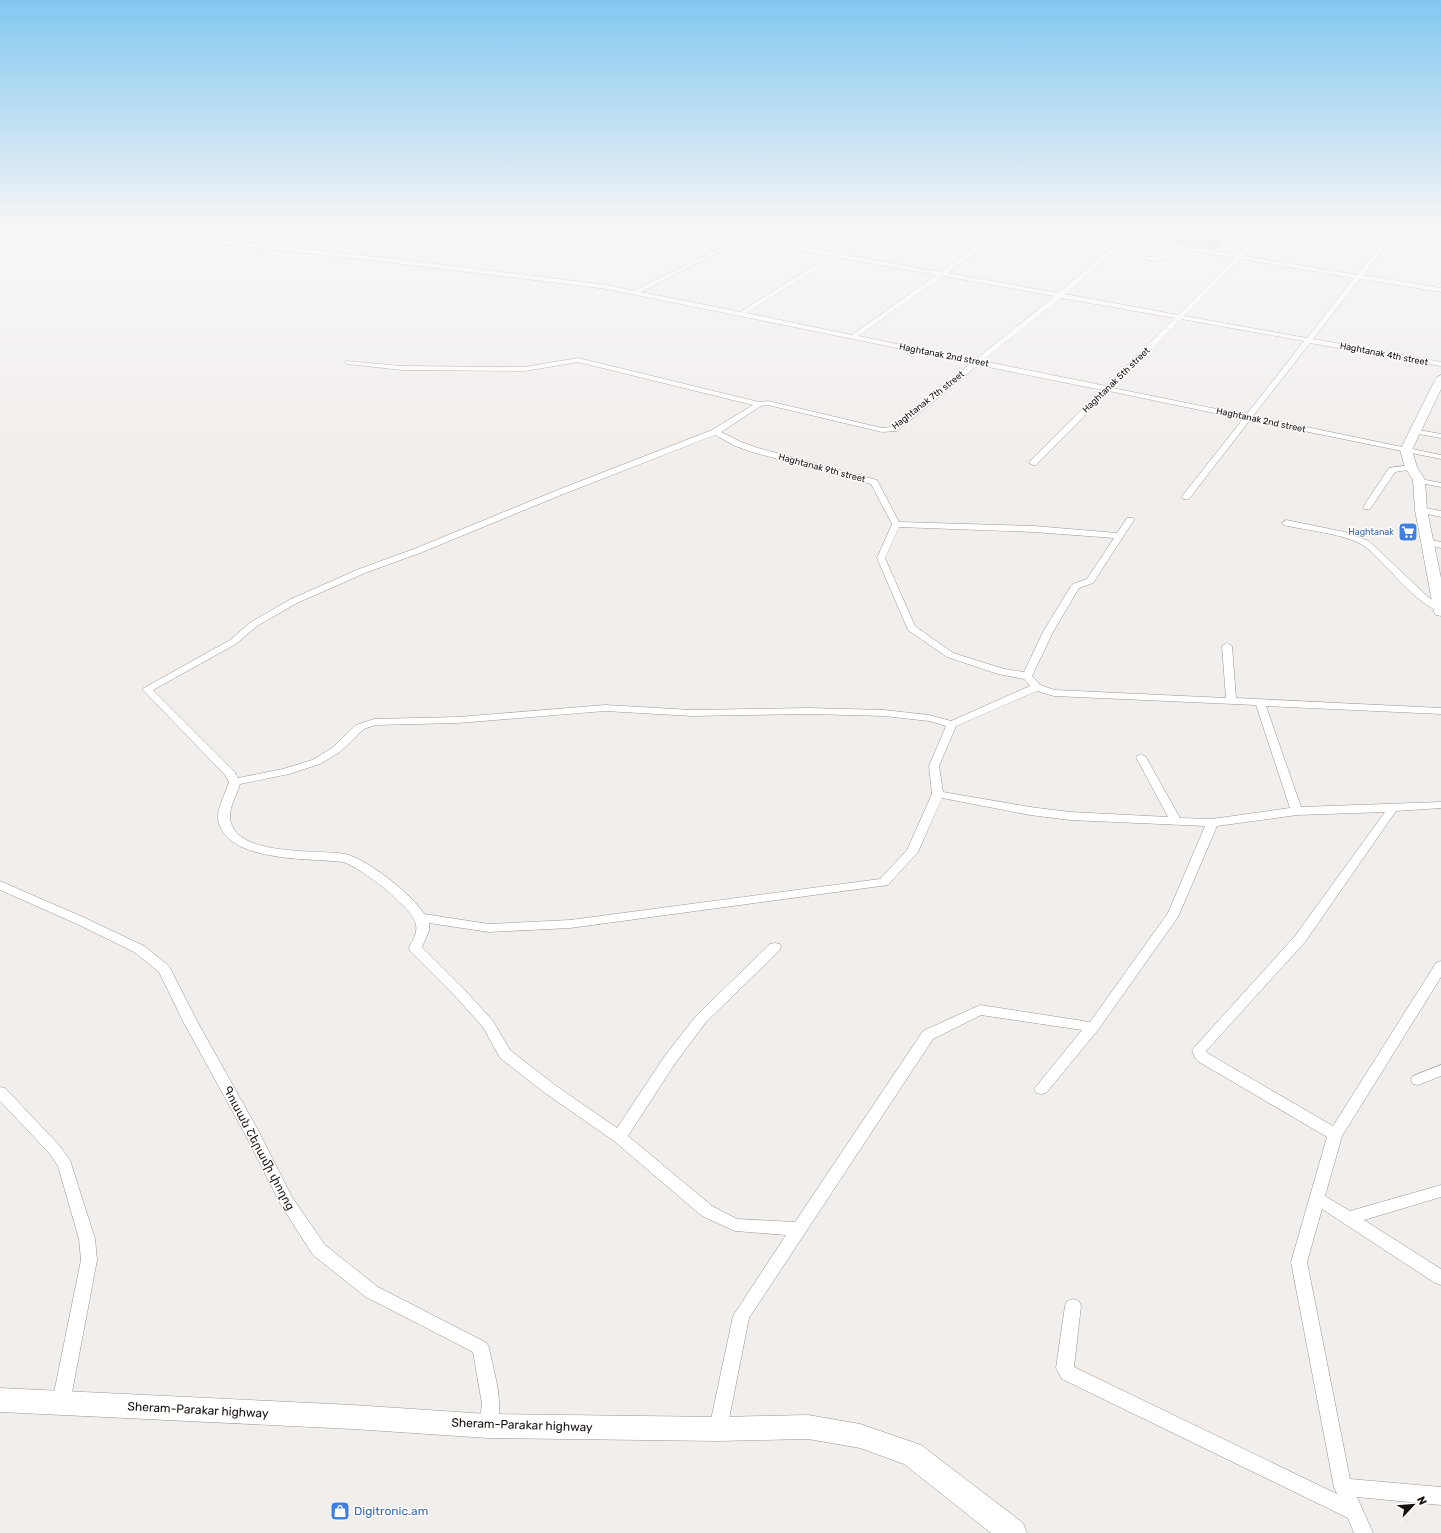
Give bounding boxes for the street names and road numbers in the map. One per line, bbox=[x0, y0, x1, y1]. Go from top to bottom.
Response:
street label: Haghtanak 2nd street bbox=[898, 341, 990, 369]
street label: Haghtanak 4th street bbox=[1339, 341, 1429, 368]
street label: Haghtanak 5th street bbox=[1080, 345, 1152, 415]
street label: Haghtanak 7th street bbox=[890, 368, 966, 431]
street label: Haghtanak 2nd street bbox=[1215, 406, 1307, 434]
street label: Haghtanak 9th street bbox=[778, 452, 867, 485]
street label: Գուսան Շերամի փողոց bbox=[220, 1084, 298, 1212]
street label: Sheram-Parakar highway bbox=[127, 1399, 269, 1421]
street label: Sheram-Parakar highway bbox=[451, 1416, 593, 1434]

